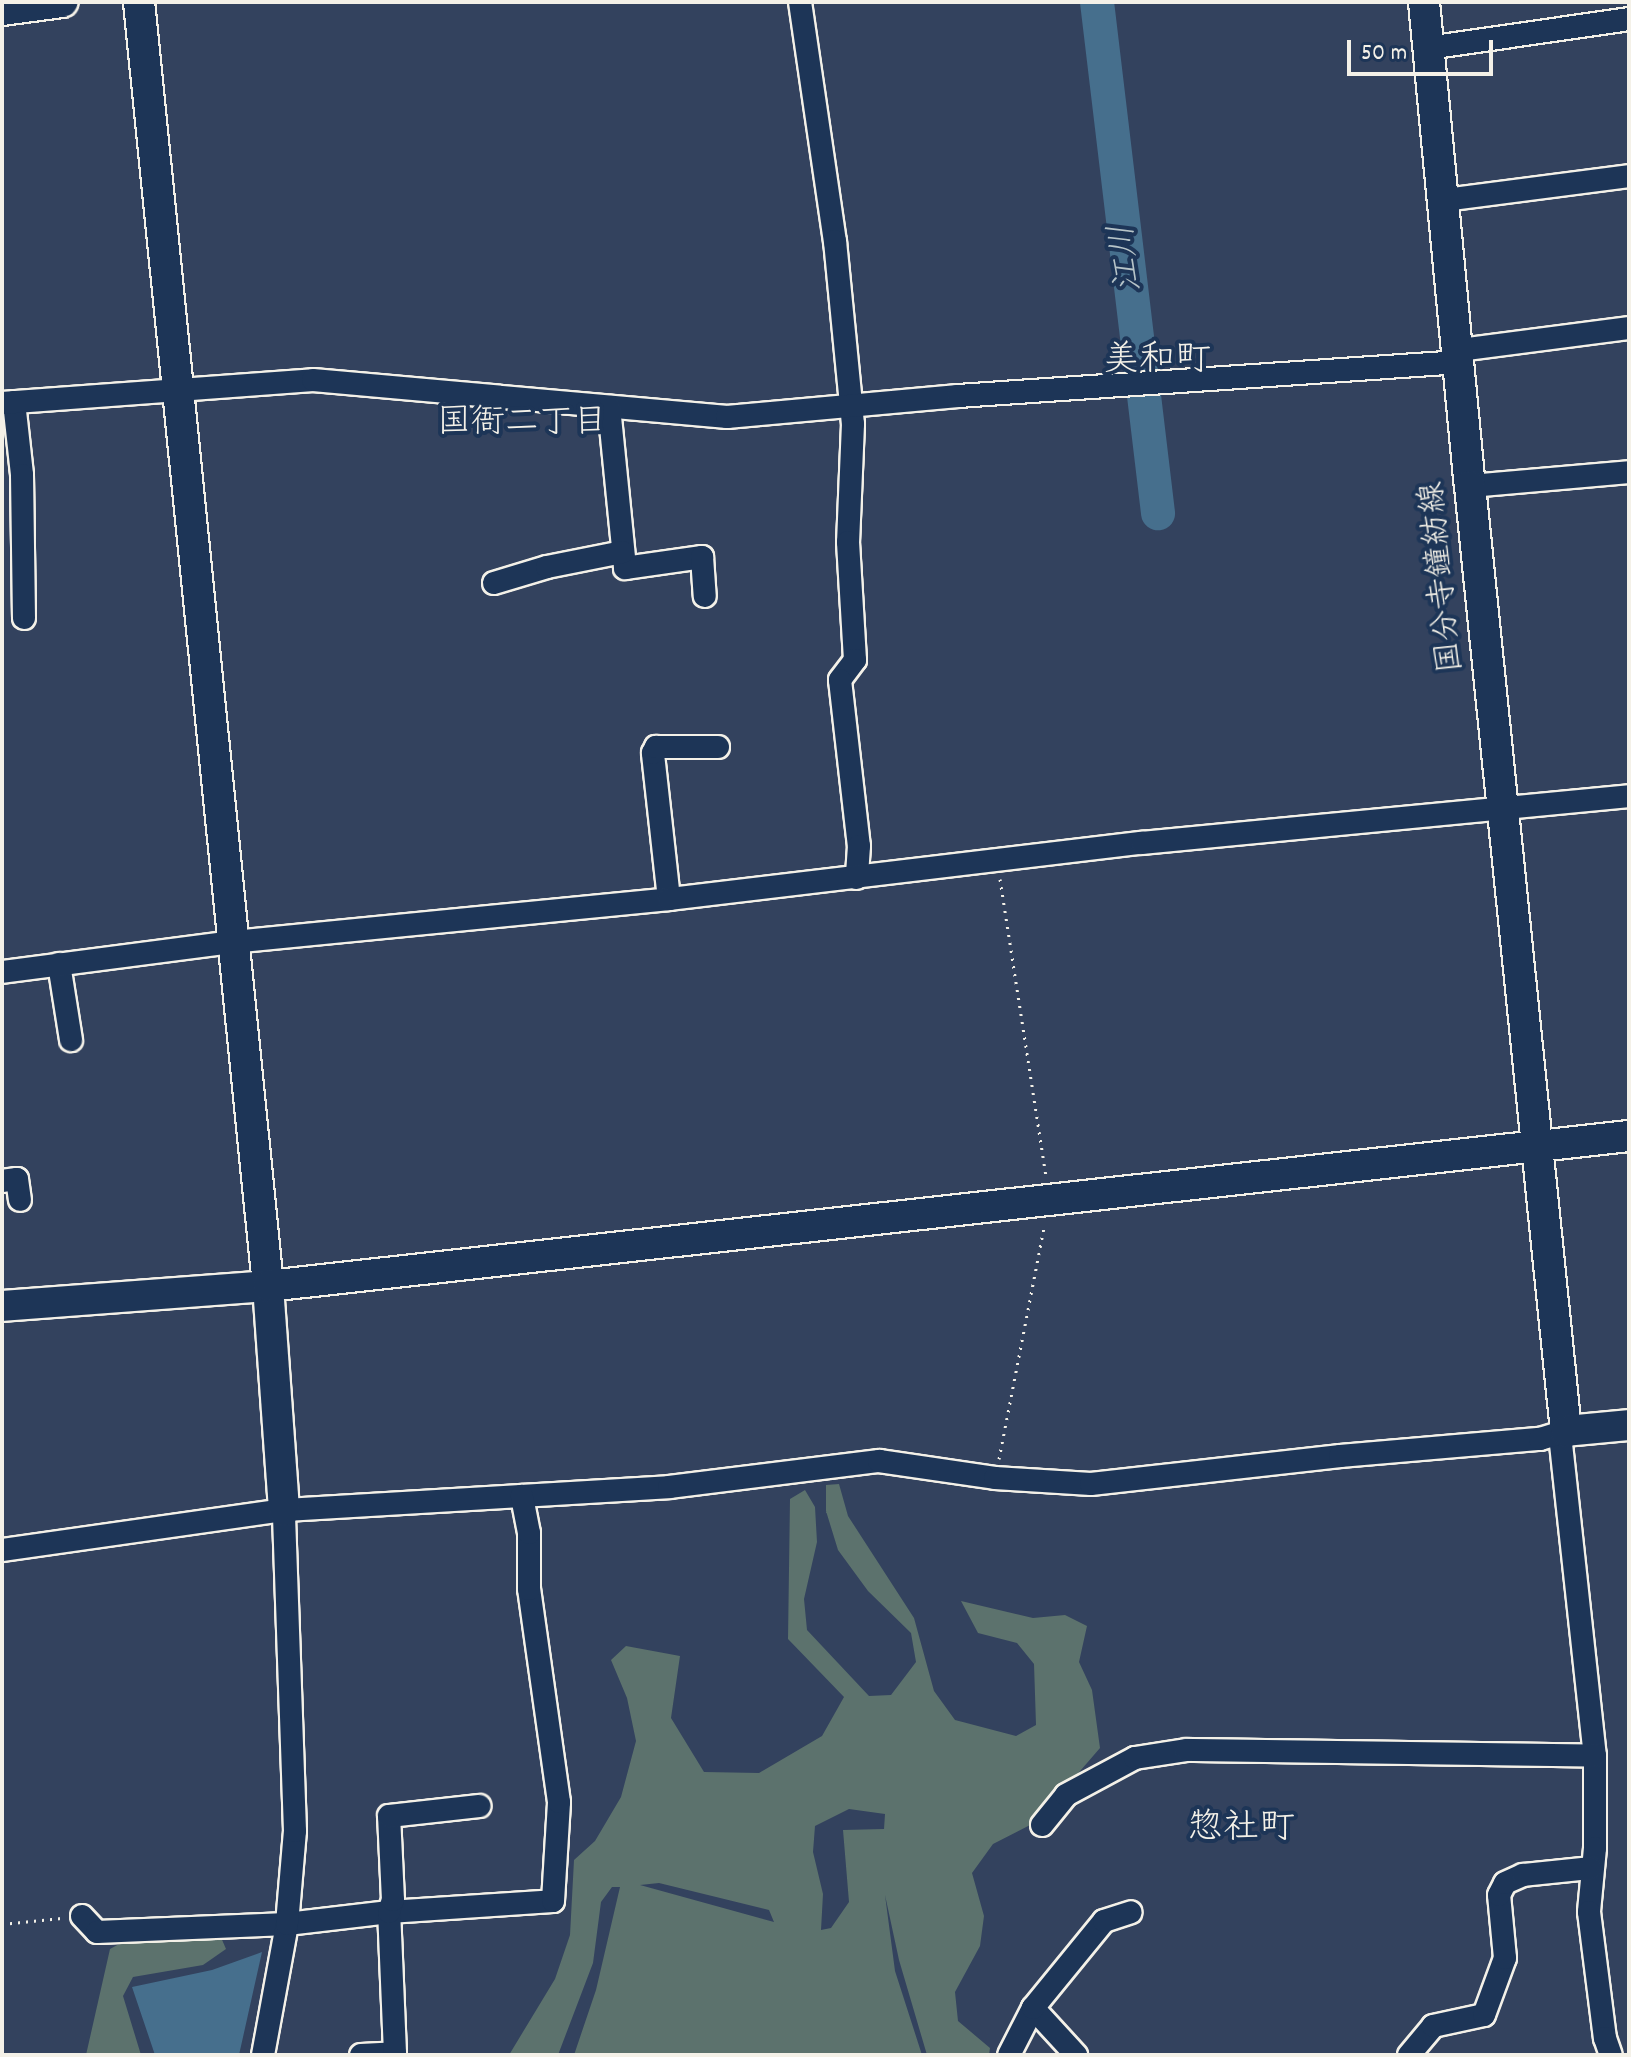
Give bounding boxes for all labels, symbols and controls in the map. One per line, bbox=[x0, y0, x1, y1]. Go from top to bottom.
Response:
scale bar bbox=[1351, 24, 1497, 74]
text: 50 m bbox=[1361, 37, 1407, 71]
water label: 江川 bbox=[1104, 222, 1152, 294]
district label: 美和町 bbox=[1103, 341, 1211, 385]
district label: 国衙二丁目 bbox=[437, 405, 607, 445]
street label: 国分寺鐘紡線 bbox=[1415, 480, 1473, 674]
district label: 惣社町 bbox=[1187, 1809, 1295, 1853]

